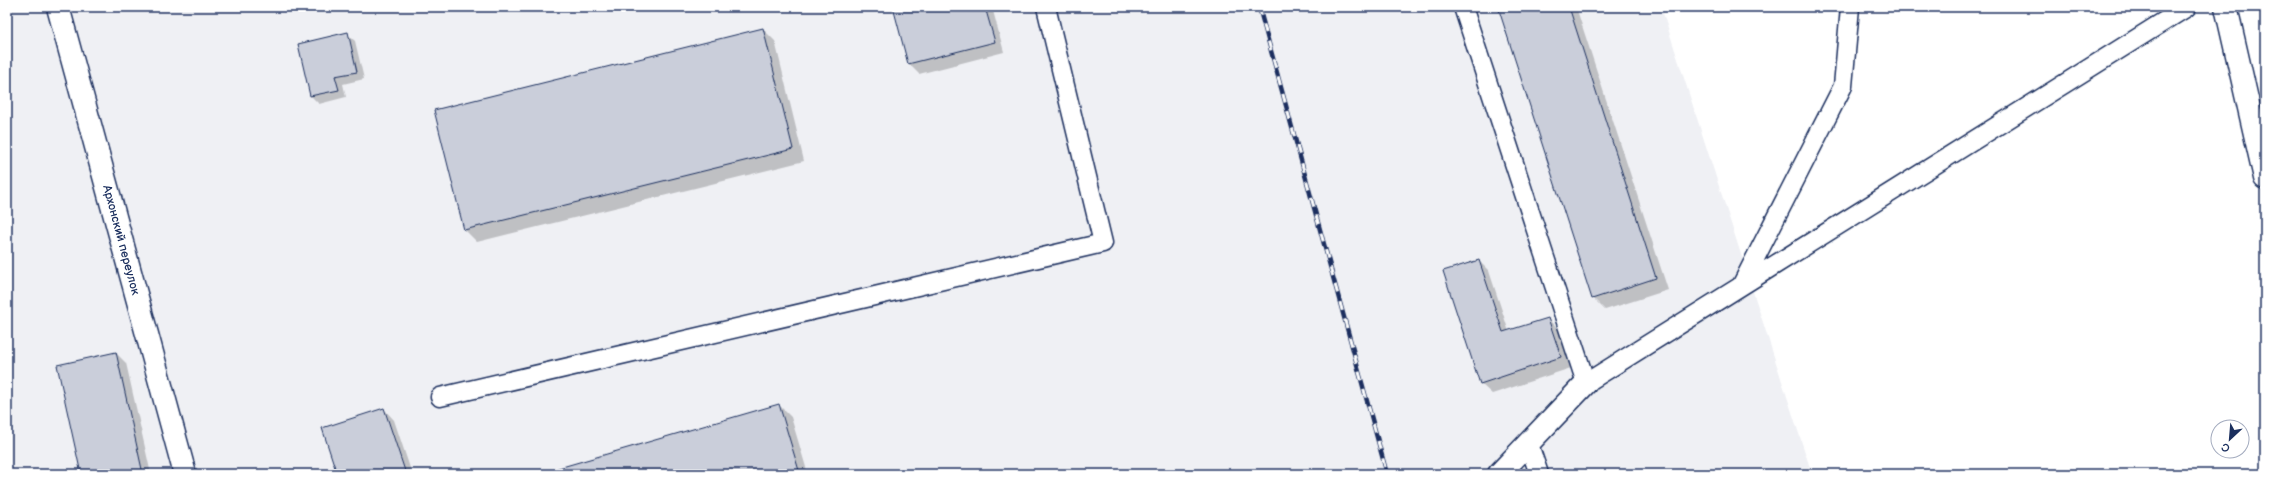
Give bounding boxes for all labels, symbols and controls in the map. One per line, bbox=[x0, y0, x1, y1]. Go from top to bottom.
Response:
street label: Архонский переулок bbox=[99, 182, 143, 297]
north arrow bbox=[2210, 419, 2250, 459]
text: С bbox=[2219, 440, 2232, 455]

